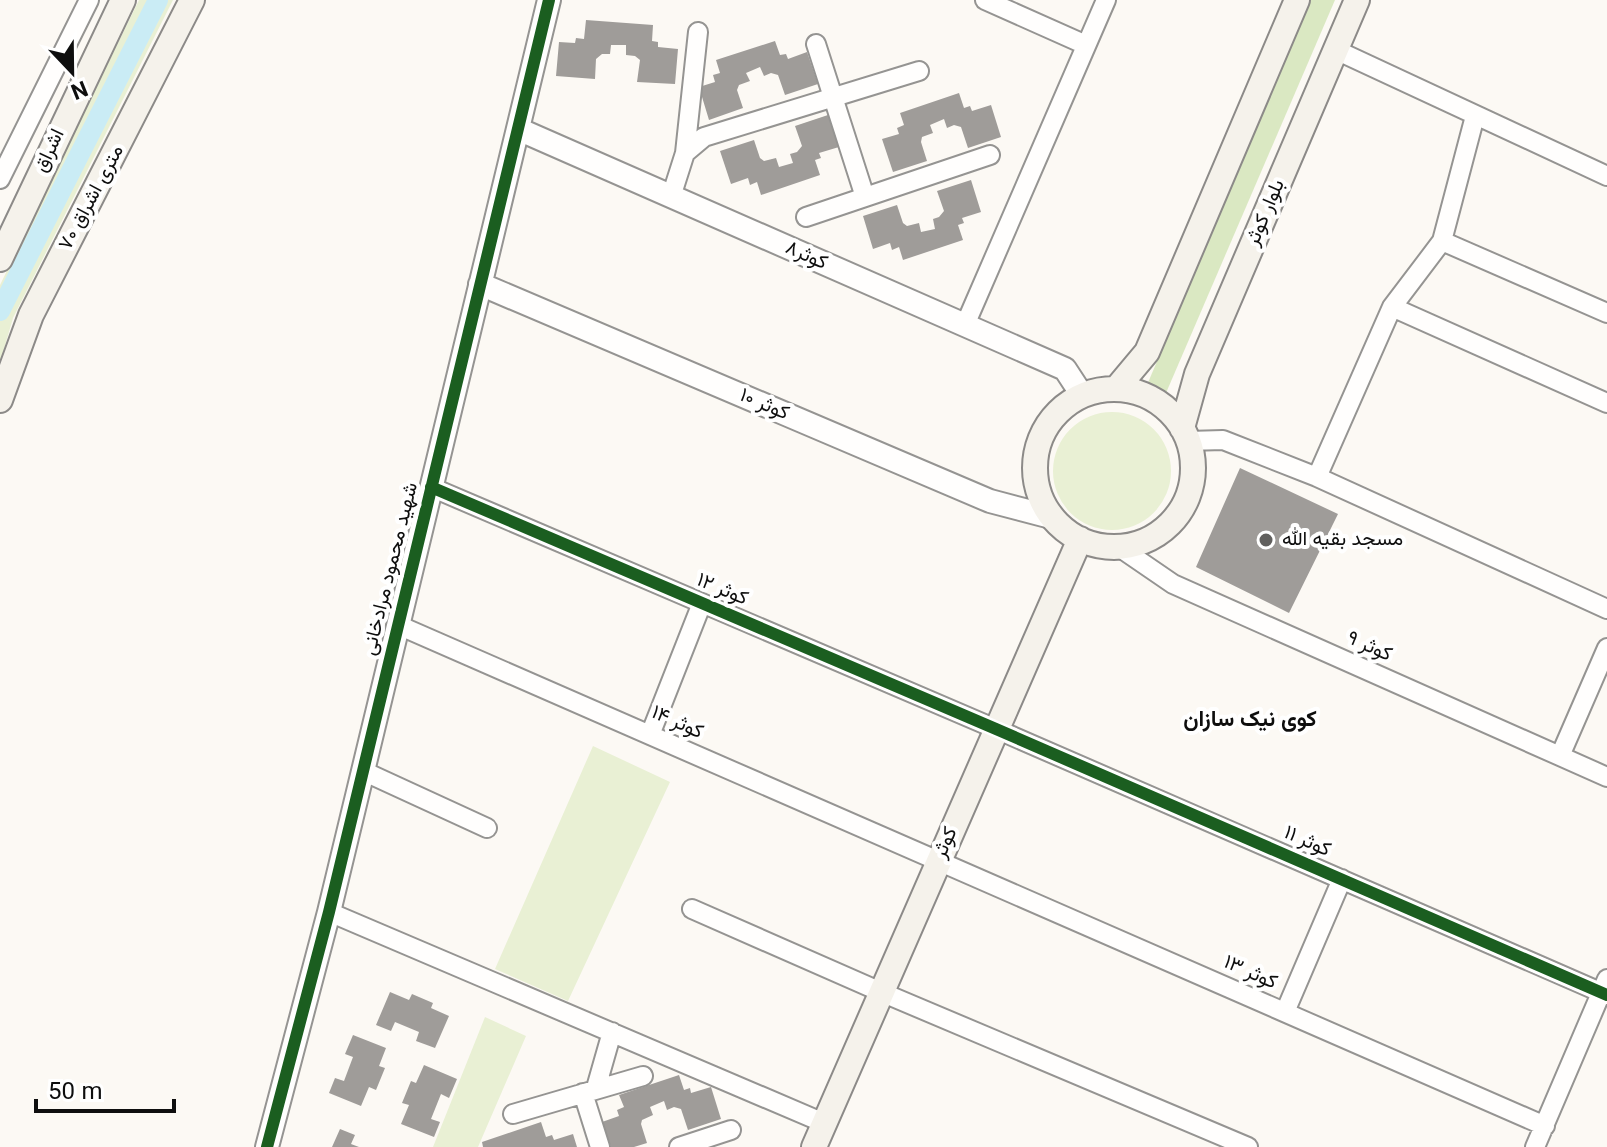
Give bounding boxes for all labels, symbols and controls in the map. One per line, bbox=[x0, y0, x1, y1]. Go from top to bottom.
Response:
north arrow bbox=[32, 32, 112, 112]
text: N bbox=[65, 69, 92, 107]
street label: اشراق bbox=[26, 124, 74, 178]
street label: ۷۰ متری اشراق bbox=[51, 139, 133, 257]
street label: بلوار کوثر bbox=[1237, 175, 1294, 252]
street label: کوثر۸ bbox=[780, 233, 832, 279]
street label: کوثر ۱۰ bbox=[734, 380, 794, 430]
street label: شهید محمود مرادخانی bbox=[354, 479, 428, 659]
place label: مسجد بقیه الله bbox=[1282, 524, 1403, 556]
marker: مسجد بقیه الله bbox=[1257, 531, 1275, 549]
street label: کوثر ۱۲ bbox=[691, 565, 753, 615]
street label: کوثر ۹ bbox=[1341, 623, 1397, 671]
street label: کوثر ۱۴ bbox=[646, 697, 708, 749]
district label: کوی نیک سازان bbox=[1183, 703, 1317, 738]
street label: کوثر ۱۱ bbox=[1278, 818, 1336, 867]
street label: کوثر bbox=[925, 822, 967, 865]
street label: کوثر ۱۳ bbox=[1218, 947, 1282, 999]
scale bar bbox=[36, 1063, 174, 1113]
text: 50 m bbox=[48, 1074, 102, 1112]

